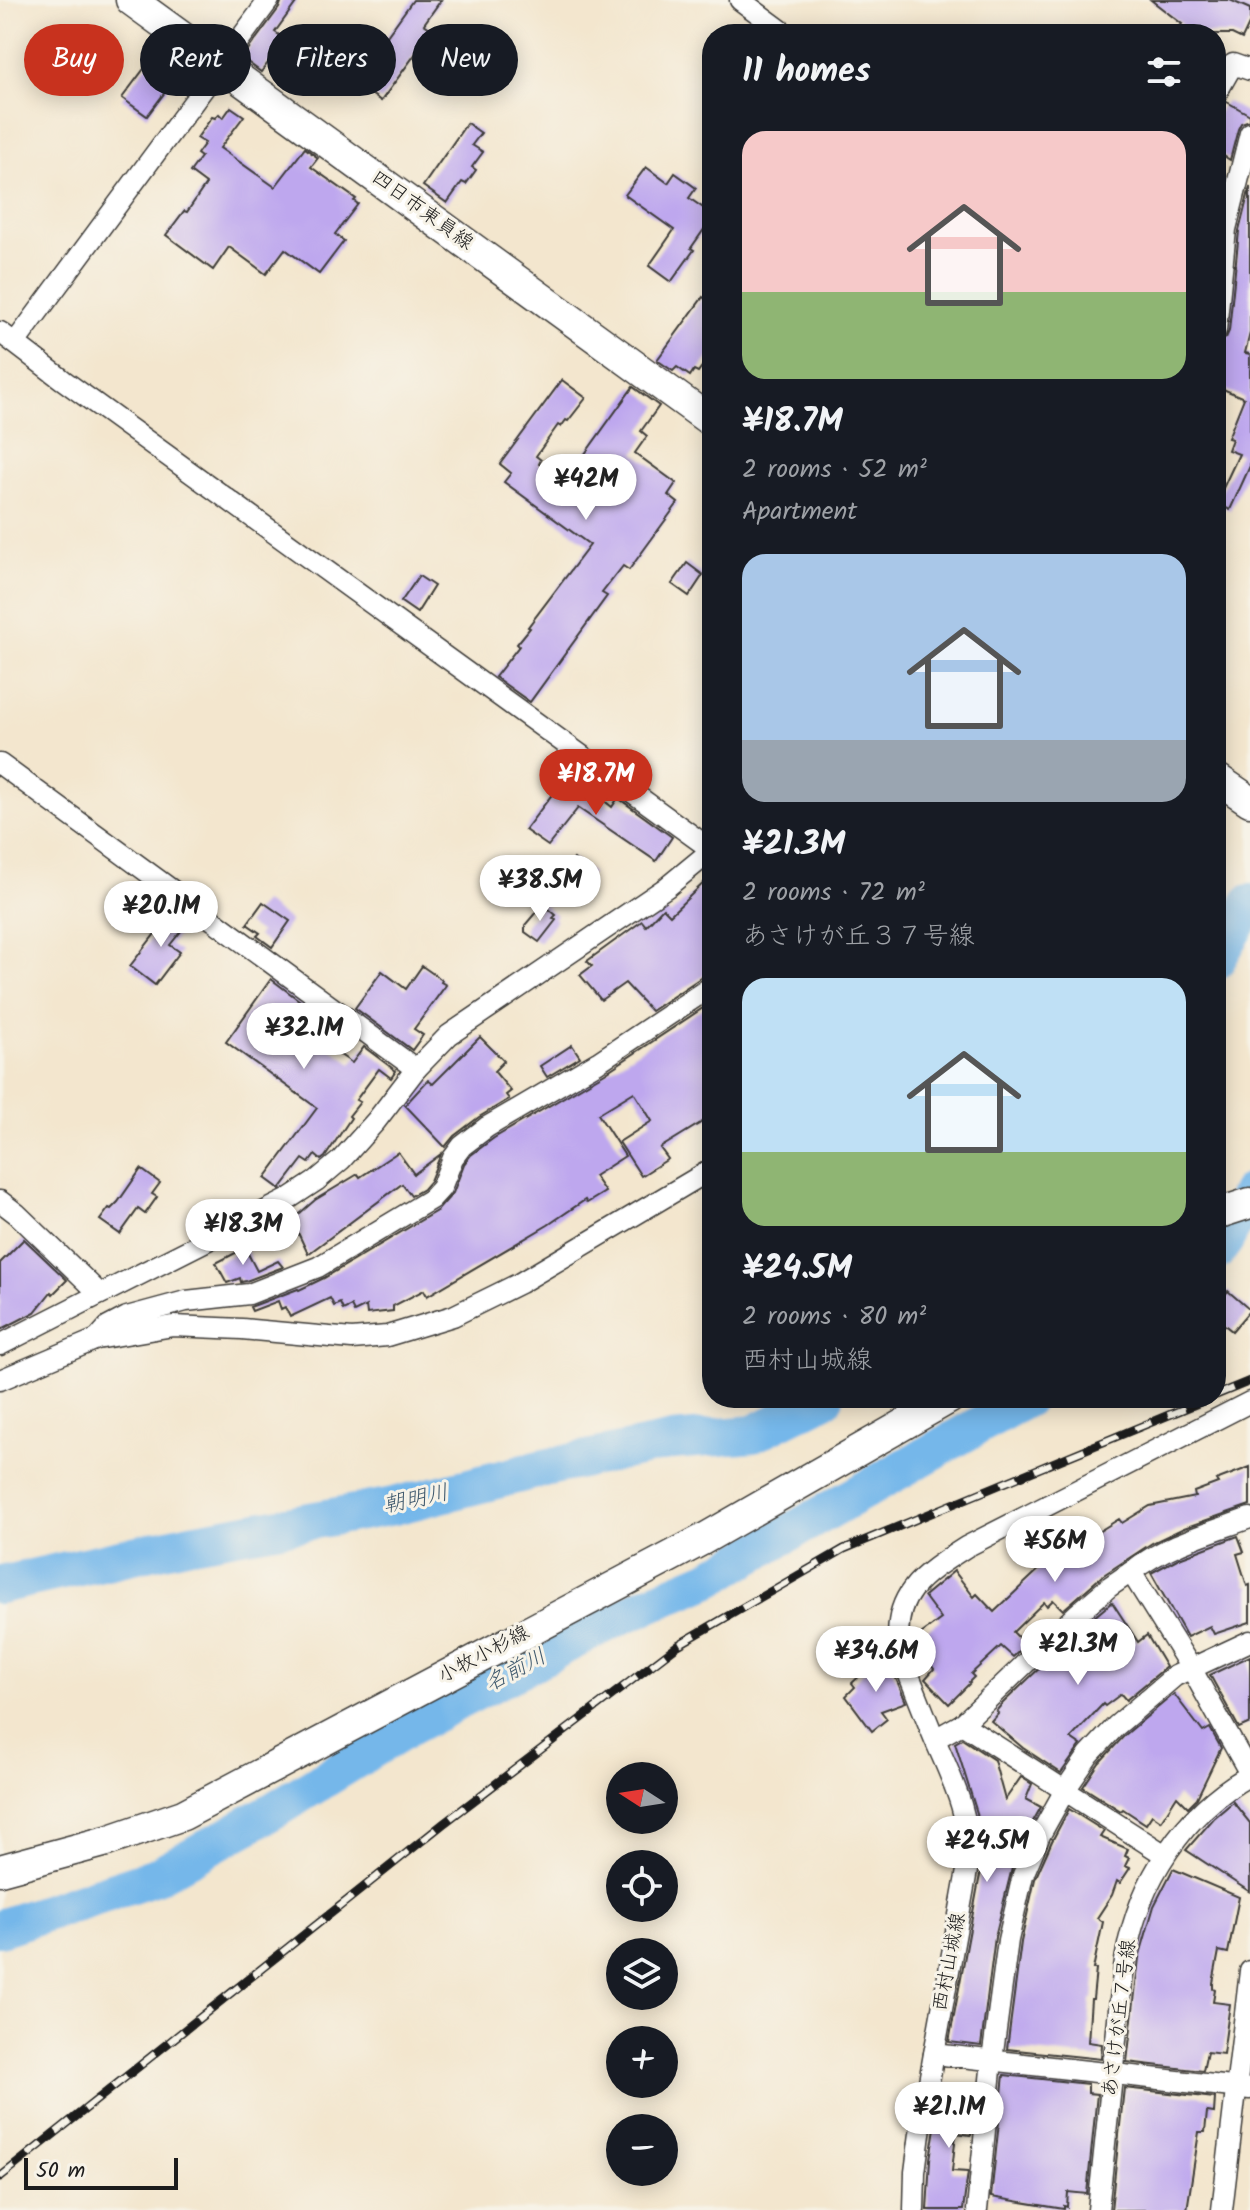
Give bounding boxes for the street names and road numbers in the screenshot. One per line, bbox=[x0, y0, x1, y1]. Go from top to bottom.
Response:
street label: 四日市東員線 bbox=[364, 163, 480, 259]
street label: 小牧小杉線 bbox=[432, 1617, 536, 1693]
street label: 西村山城線 bbox=[925, 1910, 975, 2014]
street label: あさけが丘７号線 bbox=[1094, 1937, 1146, 2099]

